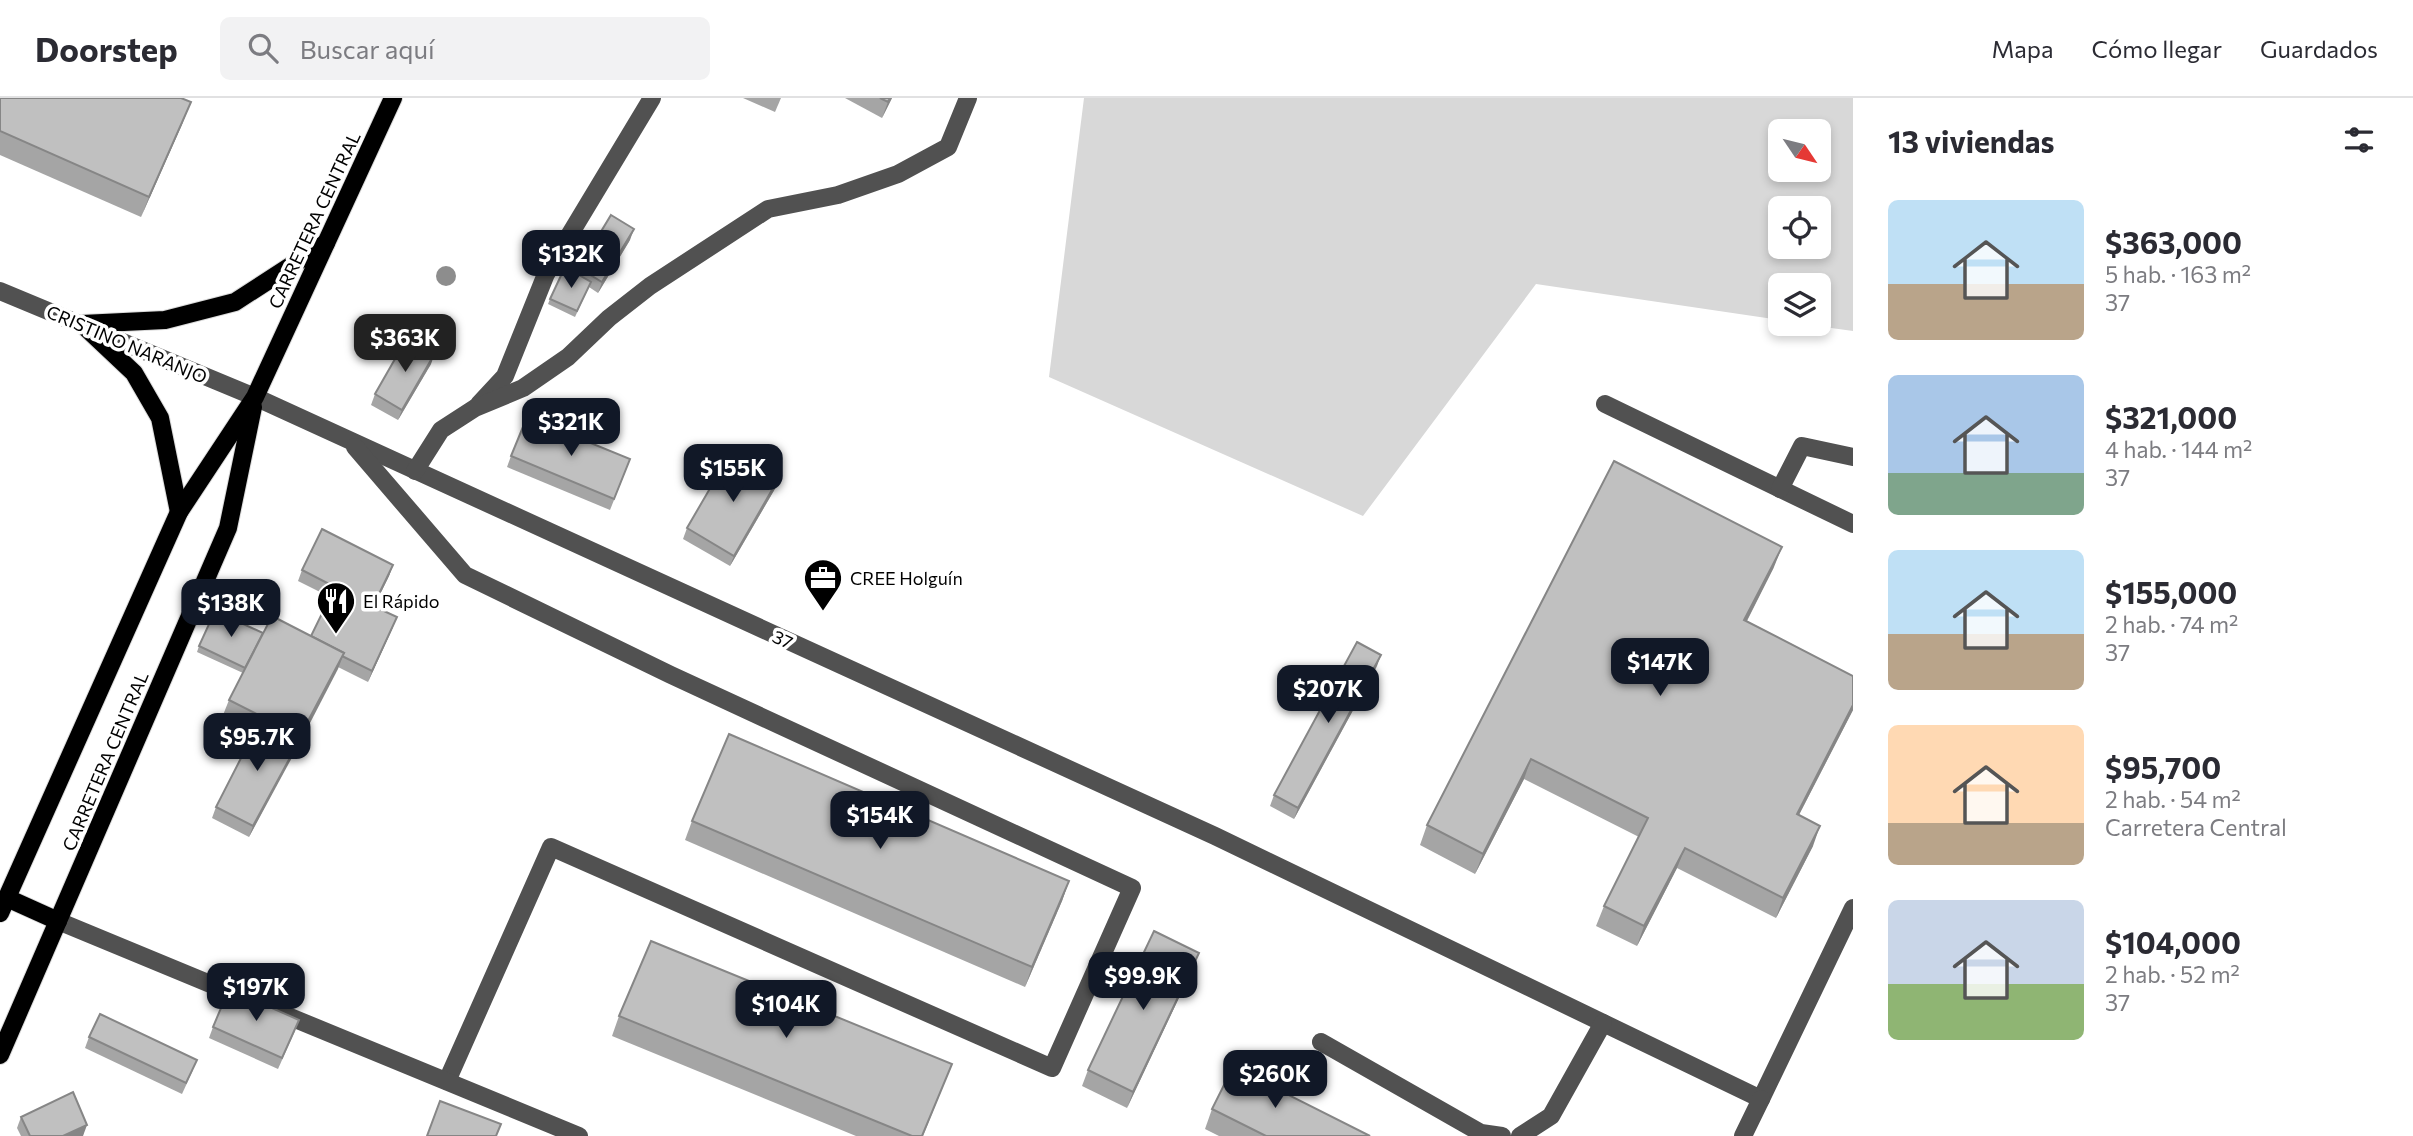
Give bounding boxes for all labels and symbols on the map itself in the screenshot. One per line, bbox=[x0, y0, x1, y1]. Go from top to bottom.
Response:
north arrow bbox=[1768, 119, 1830, 182]
street label: CARRETERA CENTRAL bbox=[263, 128, 365, 312]
pin: $132K bbox=[522, 230, 620, 290]
street label: CRISTINO NARANJO bbox=[44, 300, 210, 388]
pin: $363K bbox=[356, 314, 454, 374]
pin: $321K bbox=[522, 398, 620, 458]
pin: $155K bbox=[684, 444, 782, 504]
office icon: CREE Holguín bbox=[802, 557, 844, 612]
place label: CREE Holguín bbox=[850, 567, 963, 589]
pin: $138K bbox=[182, 580, 280, 639]
restaurant icon: El Rápido bbox=[315, 580, 357, 635]
place label: El Rápido bbox=[363, 590, 439, 612]
street label: 37 bbox=[769, 625, 797, 653]
pin: $147K bbox=[1611, 638, 1709, 698]
pin: $207K bbox=[1279, 666, 1377, 725]
street label: CARRETERA CENTRAL bbox=[57, 668, 153, 854]
pin: $95.7K bbox=[200, 714, 314, 773]
pin: $154K bbox=[831, 792, 929, 851]
pin: $99.9K bbox=[1086, 953, 1200, 1012]
pin: $197K bbox=[207, 964, 305, 1023]
pin: $104K bbox=[737, 981, 835, 1040]
pin: $260K bbox=[1226, 1051, 1324, 1110]

